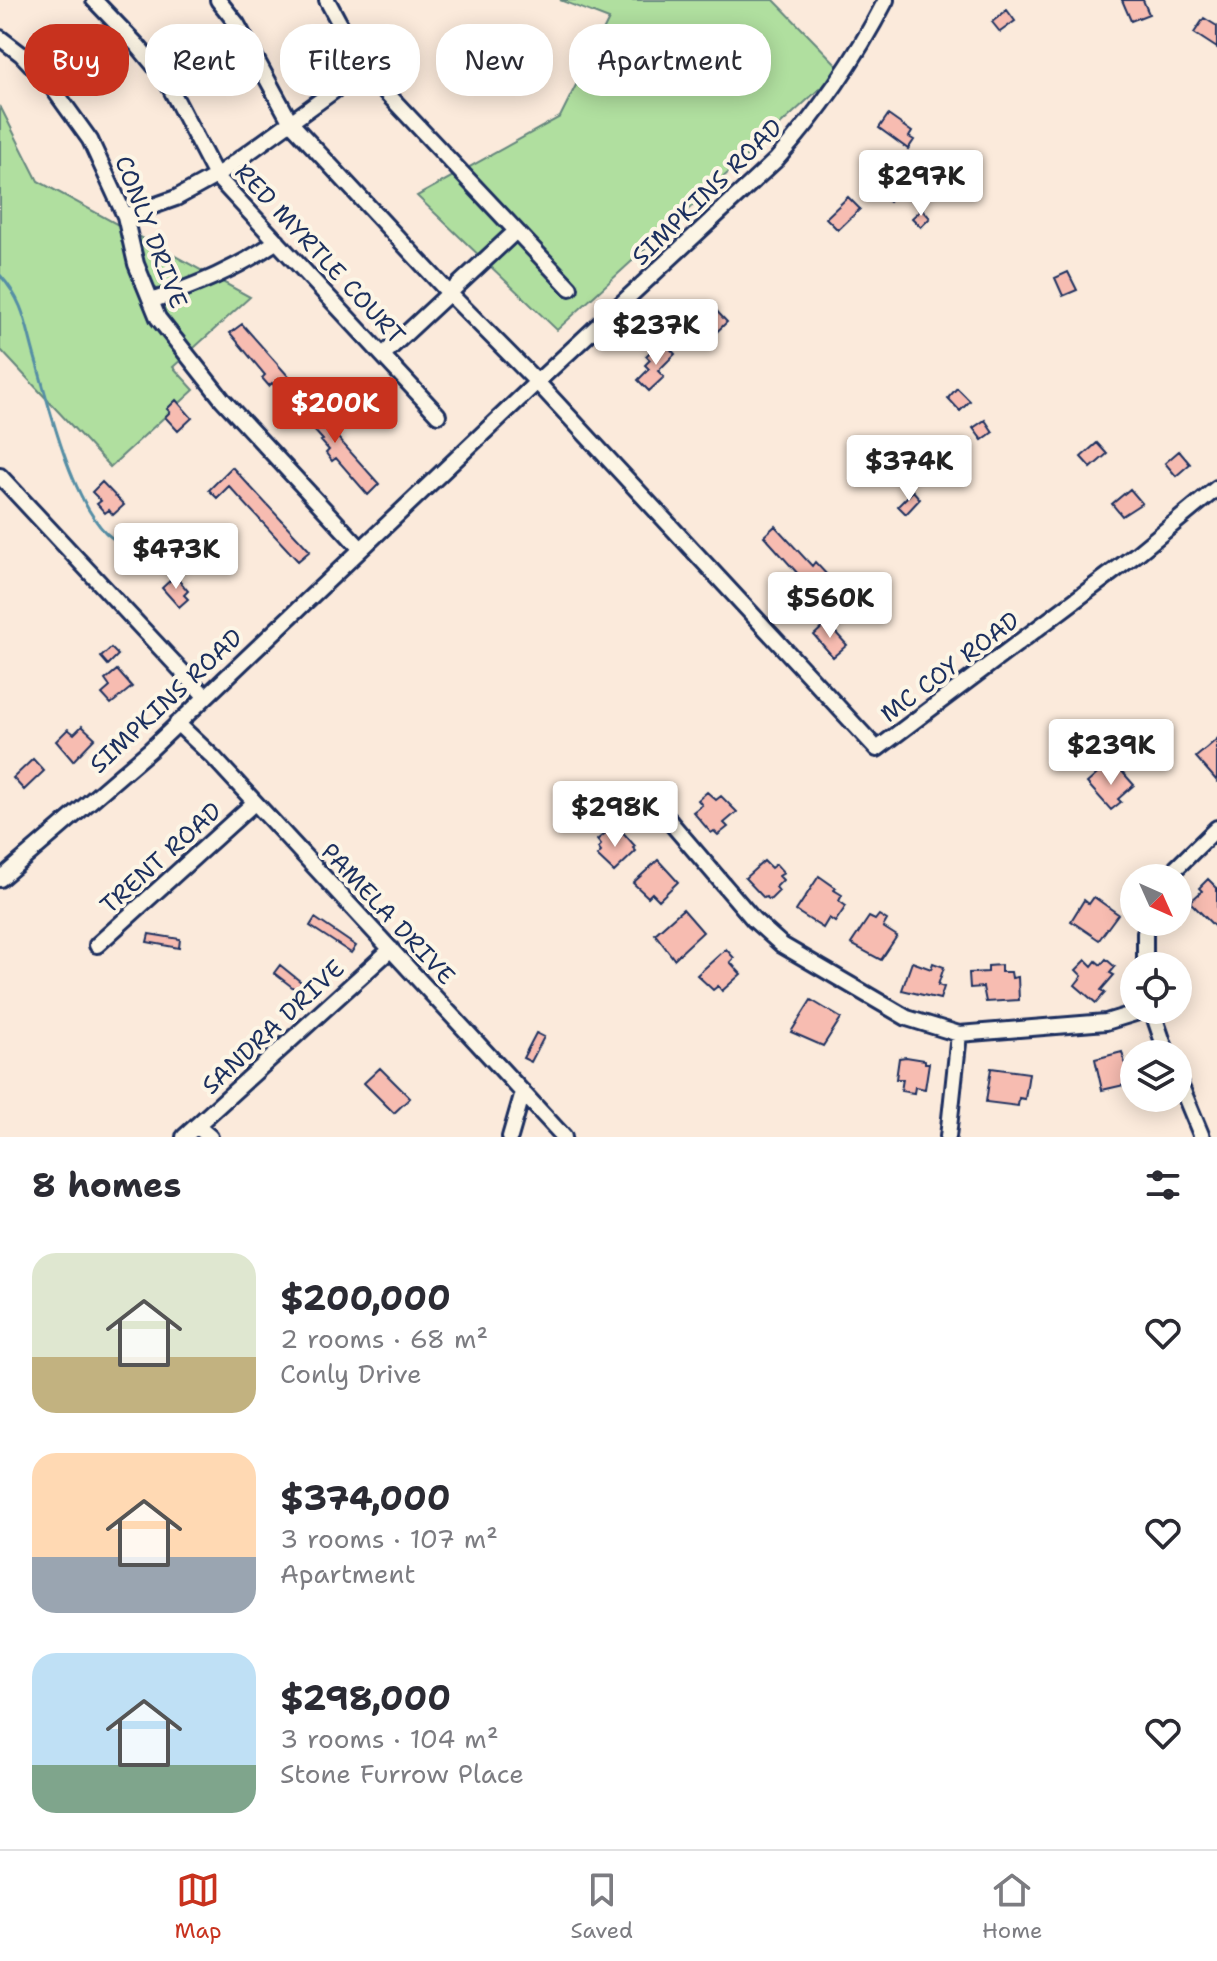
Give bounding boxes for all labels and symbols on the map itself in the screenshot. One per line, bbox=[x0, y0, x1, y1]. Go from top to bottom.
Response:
street label: SIMPKINS ROAD bbox=[625, 112, 789, 272]
pin: $297K bbox=[865, 150, 977, 218]
street label: CONLY DRIVE bbox=[107, 151, 195, 313]
street label: RED MYRTLE COURT bbox=[228, 157, 412, 351]
pin: $237K bbox=[600, 299, 712, 367]
pin: $200K bbox=[279, 377, 391, 445]
pin: $374K bbox=[853, 435, 965, 503]
pin: $473K bbox=[120, 523, 232, 591]
pin: $560K bbox=[774, 572, 886, 640]
street label: MC COY ROAD bbox=[874, 604, 1026, 730]
street label: SIMPKINS ROAD bbox=[83, 622, 249, 780]
pin: $239K bbox=[1055, 719, 1167, 787]
pin: $298K bbox=[559, 781, 671, 849]
street label: TRENT ROAD bbox=[94, 795, 228, 921]
street label: PAMELA DRIVE bbox=[314, 836, 462, 992]
north arrow bbox=[1120, 864, 1192, 936]
street label: SANDRA DRIVE bbox=[195, 953, 351, 1101]

